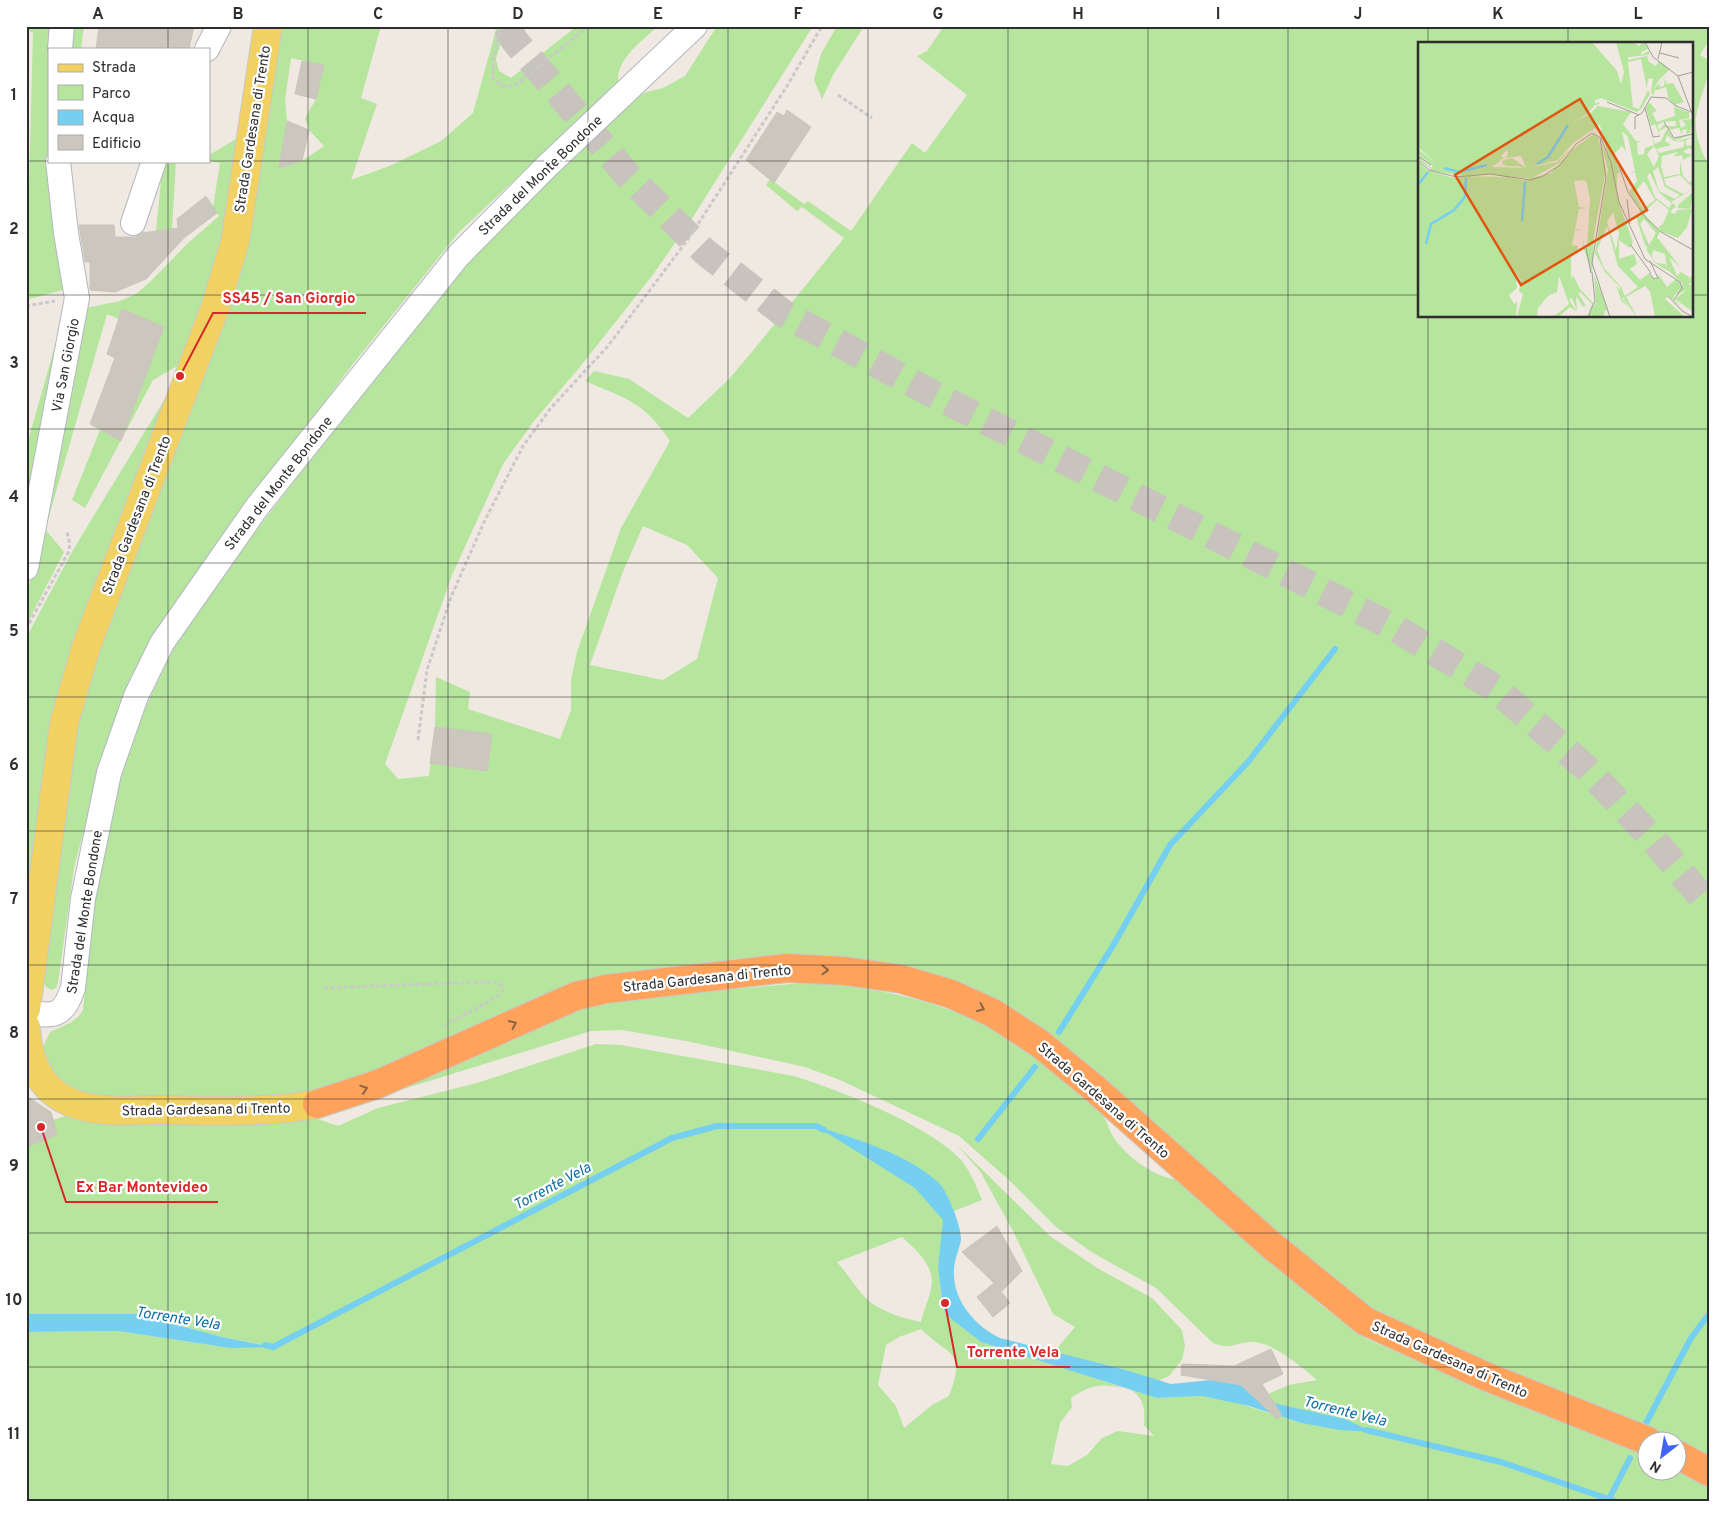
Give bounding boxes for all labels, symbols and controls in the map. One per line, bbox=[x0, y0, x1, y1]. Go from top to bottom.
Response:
text: A bbox=[92, 5, 104, 25]
text: B bbox=[232, 5, 244, 25]
text: C bbox=[373, 5, 383, 25]
text: D bbox=[512, 5, 524, 25]
text: E bbox=[653, 5, 663, 25]
text: F bbox=[793, 5, 803, 25]
text: G bbox=[933, 5, 943, 25]
text: H bbox=[1072, 5, 1084, 25]
text: I bbox=[1216, 5, 1220, 25]
text: J bbox=[1354, 5, 1362, 25]
text: K bbox=[1492, 5, 1504, 25]
text: L bbox=[1633, 5, 1643, 25]
inset map bbox=[1418, 42, 1692, 318]
street label: Strada Gardesana di Trento bbox=[232, 44, 275, 214]
legend bbox=[48, 48, 210, 162]
text: Strada bbox=[92, 59, 136, 78]
text: Parco bbox=[92, 85, 131, 104]
text: 1 bbox=[11, 86, 17, 106]
text: Acqua bbox=[92, 109, 135, 128]
street label: Strada del Monte Bondone bbox=[476, 112, 607, 240]
text: Edificio bbox=[92, 135, 141, 154]
text: 2 bbox=[9, 220, 19, 240]
callout: SS45 / San Giorgio bbox=[213, 283, 366, 313]
text: SS45 / San Giorgio bbox=[223, 290, 355, 309]
street label: Via San Giorgio bbox=[49, 317, 84, 414]
text: 3 bbox=[9, 354, 19, 374]
street label: Strada del Monte Bondone bbox=[221, 413, 337, 554]
street label: Strada Gardesana di Trento bbox=[99, 434, 176, 597]
text: 4 bbox=[9, 488, 19, 508]
text: 5 bbox=[9, 622, 19, 642]
text: 6 bbox=[9, 756, 19, 776]
street label: Strada del Monte Bondone bbox=[64, 829, 107, 995]
text: 7 bbox=[10, 890, 18, 910]
street label: Strada Gardesana di Trento bbox=[622, 962, 792, 997]
one-way arrow bbox=[821, 964, 829, 975]
one-way arrow bbox=[976, 1002, 985, 1012]
one-way arrow bbox=[508, 1020, 517, 1031]
text: 8 bbox=[9, 1024, 19, 1044]
street label: Strada Gardesana di Trento bbox=[1034, 1039, 1172, 1163]
one-way arrow bbox=[359, 1084, 367, 1094]
street label: Strada Gardesana di Trento bbox=[121, 1101, 291, 1120]
text: 9 bbox=[9, 1157, 19, 1177]
water label: Torrente Vela bbox=[511, 1159, 595, 1216]
callout: Ex Bar Montevideo bbox=[66, 1172, 218, 1202]
text: Ex Bar Montevideo bbox=[76, 1179, 208, 1198]
text: 10 bbox=[6, 1291, 22, 1311]
water label: Torrente Vela bbox=[134, 1303, 221, 1336]
street label: Strada Gardesana di Trento bbox=[1369, 1318, 1530, 1403]
callout: Torrente Vela bbox=[957, 1337, 1070, 1367]
text: Torrente Vela bbox=[967, 1344, 1059, 1363]
water label: Torrente Vela bbox=[1301, 1393, 1388, 1432]
text: 11 bbox=[8, 1425, 20, 1445]
north arrow bbox=[1638, 1430, 1688, 1480]
text: N bbox=[1647, 1456, 1665, 1476]

